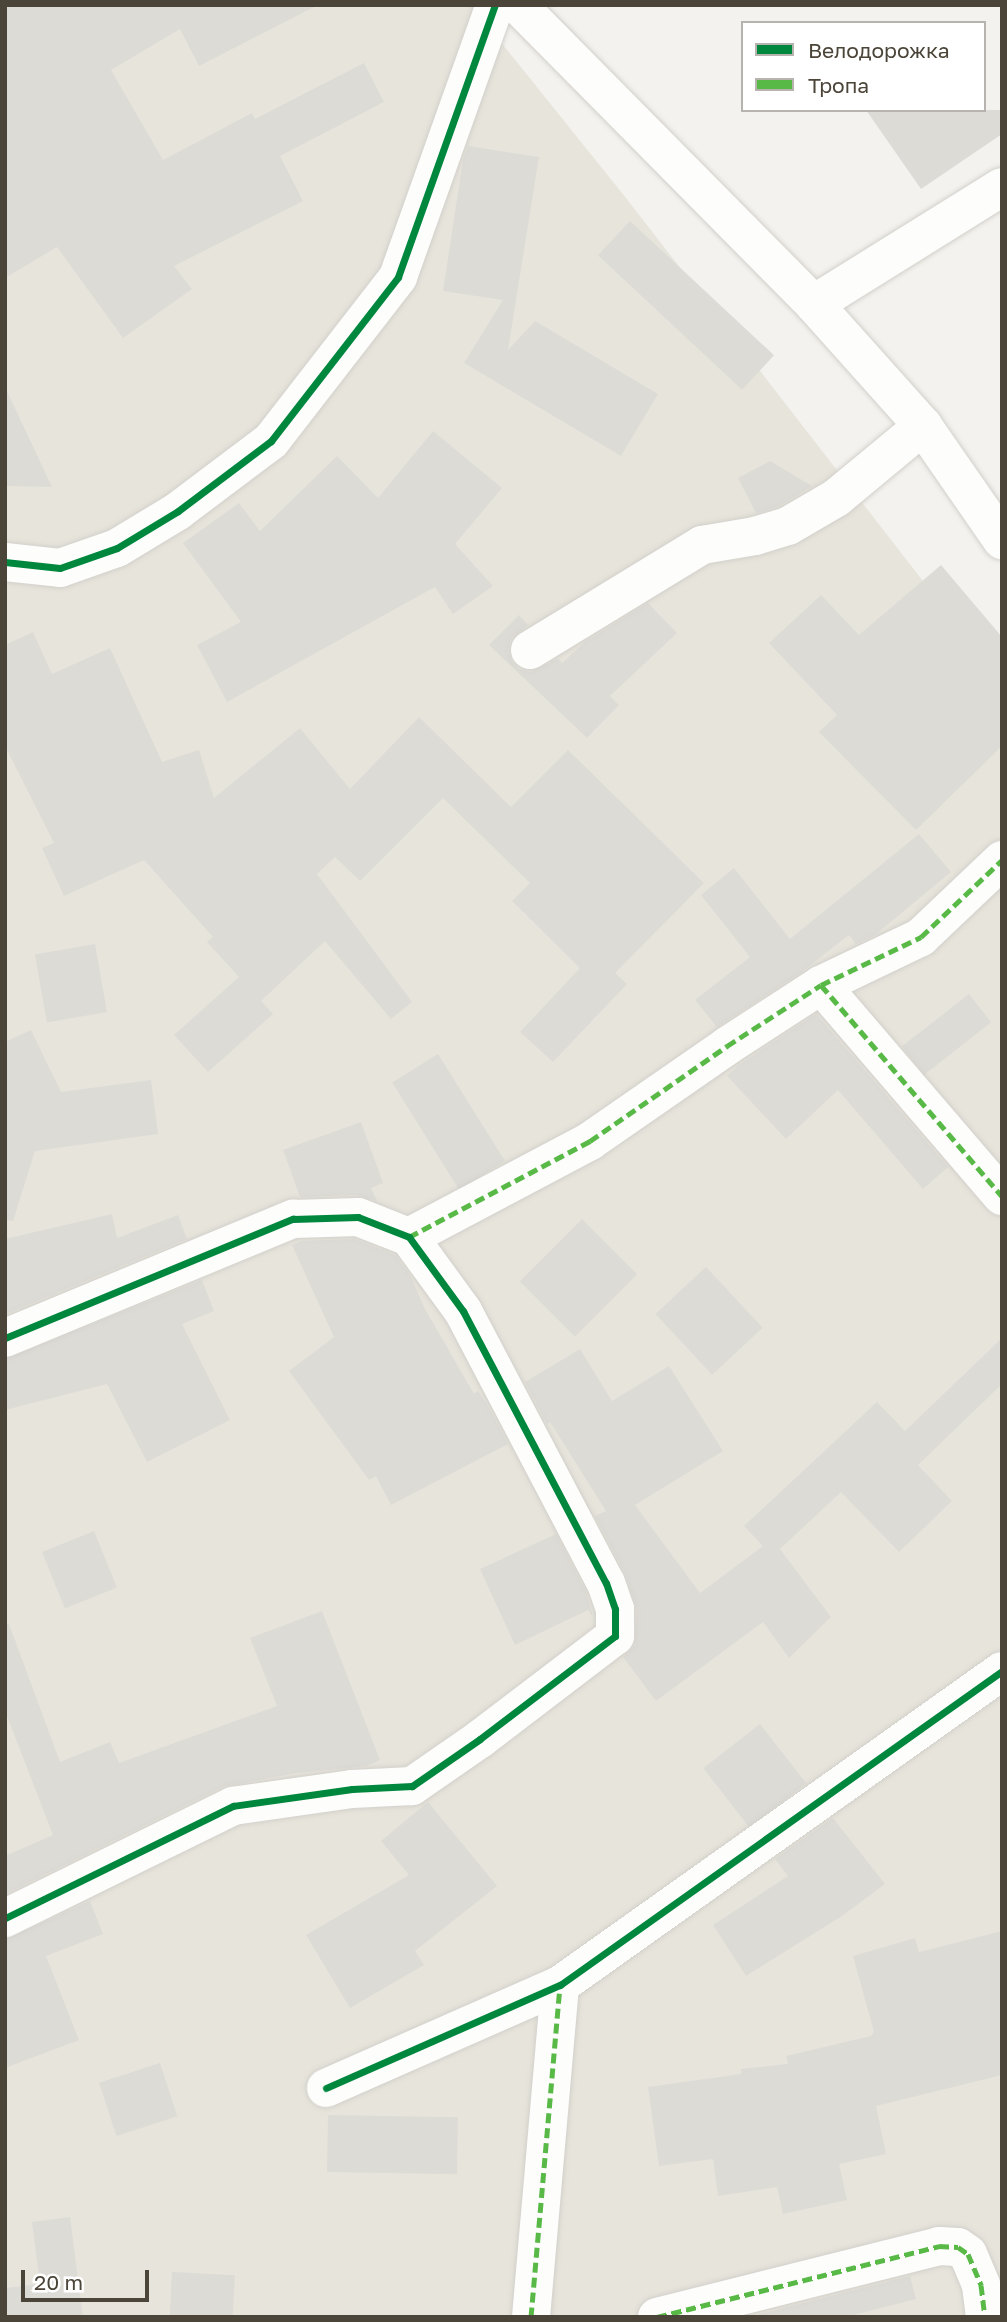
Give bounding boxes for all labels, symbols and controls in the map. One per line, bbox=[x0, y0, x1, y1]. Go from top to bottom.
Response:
legend bbox=[741, 21, 986, 112]
text: Велодорожка bbox=[808, 37, 950, 63]
text: Тропа bbox=[808, 72, 869, 98]
scale bar bbox=[24, 2256, 152, 2300]
text: 20 m bbox=[34, 2269, 83, 2295]

